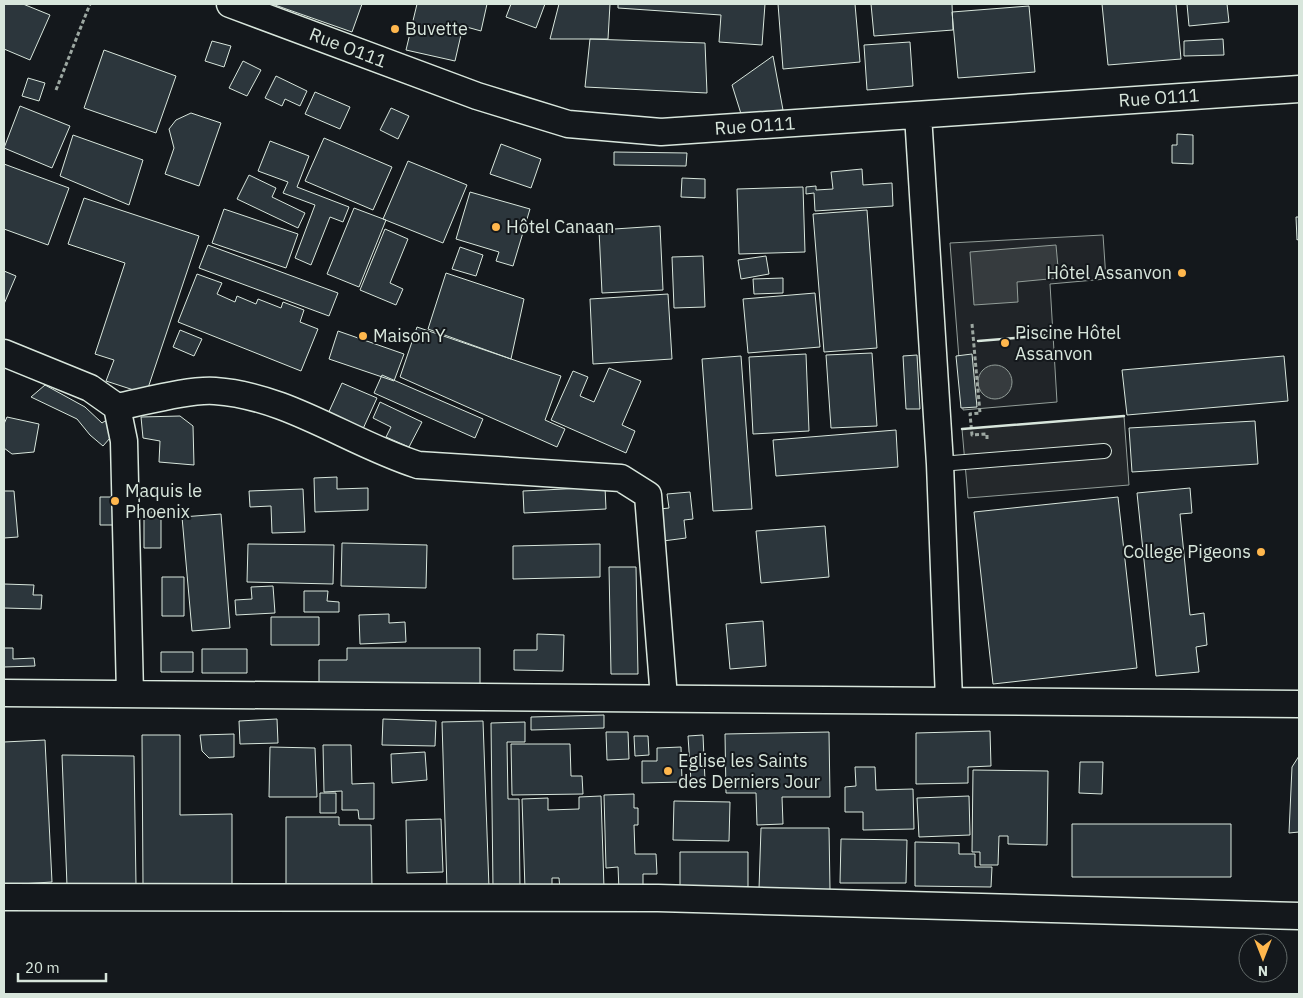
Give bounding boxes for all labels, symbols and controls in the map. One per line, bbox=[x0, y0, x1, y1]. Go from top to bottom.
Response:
place label: Buvette bbox=[405, 17, 468, 40]
street label: Rue O111 bbox=[306, 22, 390, 73]
marker: Buvette bbox=[389, 23, 401, 35]
street label: Rue O111 bbox=[1118, 83, 1200, 112]
street label: Rue O111 bbox=[714, 111, 796, 140]
place label: Hôtel Canaan bbox=[506, 215, 615, 238]
marker: Hôtel Canaan bbox=[490, 221, 502, 233]
place label: Hôtel Assanvon bbox=[1046, 261, 1172, 284]
marker: Hôtel Assanvon bbox=[1176, 267, 1188, 279]
place label: Piscine Hôtel Assanvon bbox=[1015, 321, 1121, 365]
place label: Maison Y bbox=[373, 324, 446, 347]
marker: Maison Y bbox=[357, 330, 369, 342]
marker: Piscine Hôtel Assanvon bbox=[999, 337, 1011, 349]
place label: Maquis le Phoenix bbox=[125, 479, 202, 523]
marker: Maquis le Phoenix bbox=[109, 495, 121, 507]
place label: College Pigeons bbox=[1123, 540, 1251, 563]
marker: College Pigeons bbox=[1255, 546, 1267, 558]
place label: Eglise les Saints des Derniers Jour bbox=[678, 749, 821, 793]
marker: Eglise les Saints des Derniers Jour bbox=[662, 765, 674, 777]
north arrow bbox=[1238, 933, 1288, 983]
scale bar bbox=[18, 950, 105, 982]
text: 20 m bbox=[25, 958, 60, 977]
text: N bbox=[1258, 962, 1268, 980]

